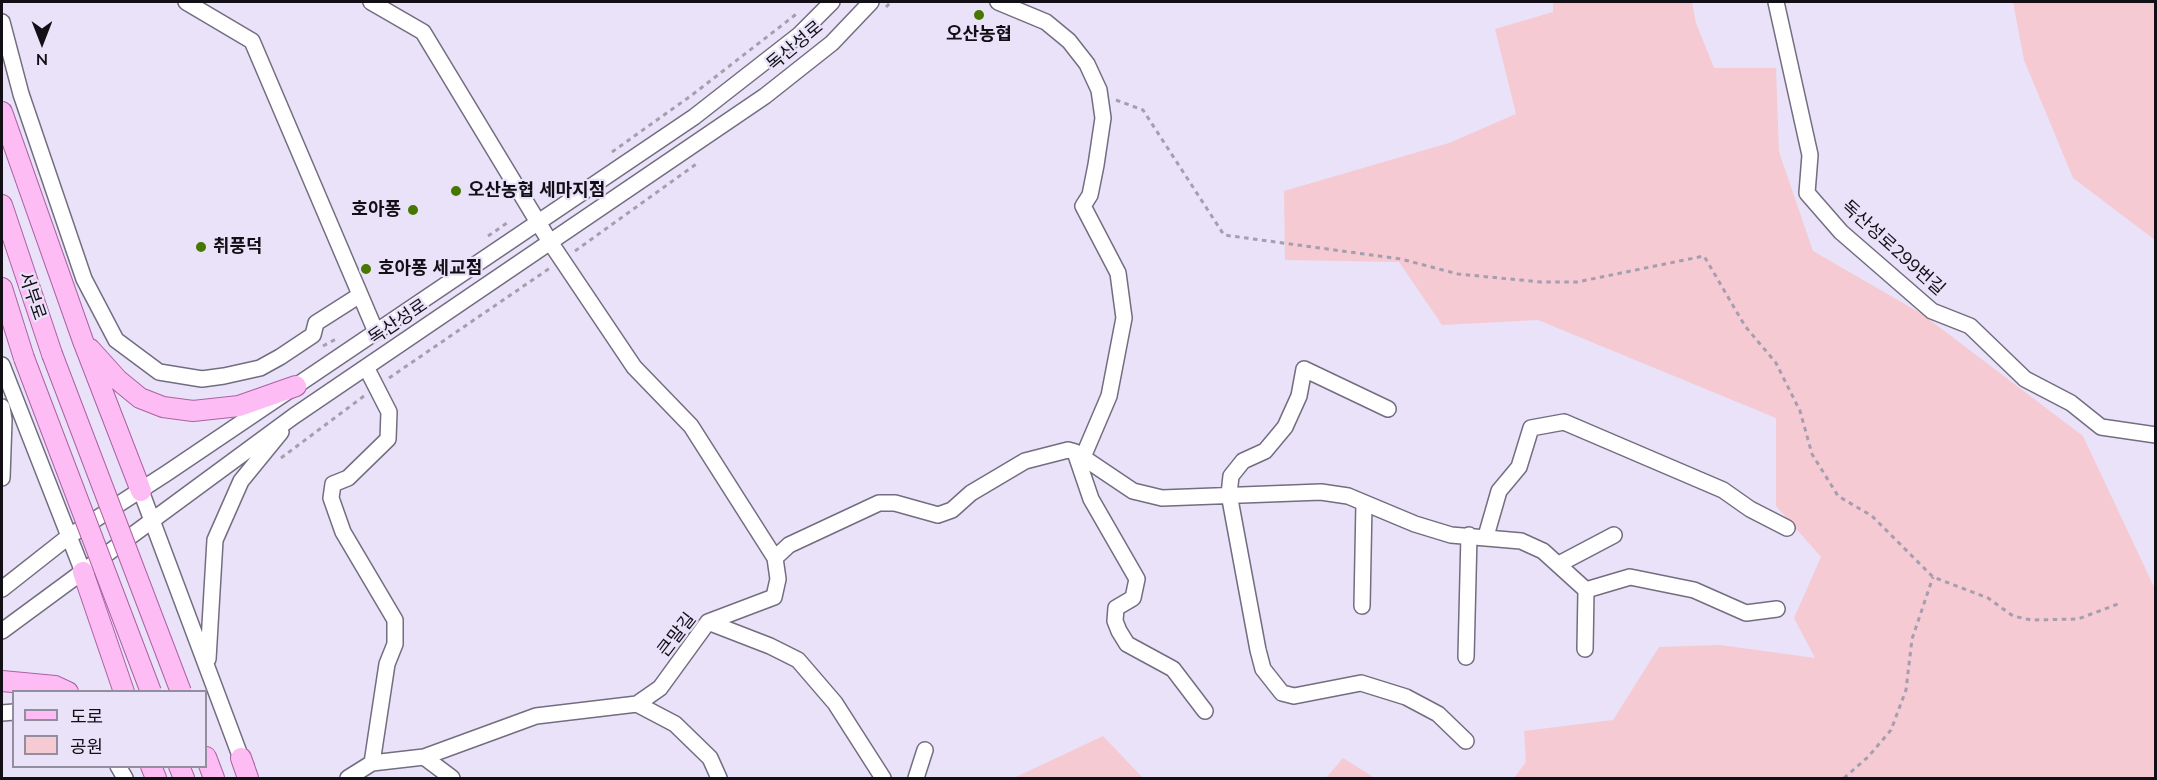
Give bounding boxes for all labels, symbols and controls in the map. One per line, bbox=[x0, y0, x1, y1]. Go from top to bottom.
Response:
marker: 오산농협 bbox=[972, 8, 986, 22]
north arrow bbox=[12, 12, 72, 72]
street label: 독산성로 bbox=[763, 16, 827, 76]
place label: 오산농협 bbox=[946, 24, 1012, 46]
text: N bbox=[36, 50, 48, 70]
place label: 오산농협 세마지점 bbox=[468, 180, 605, 202]
marker: 오산농협 세마지점 bbox=[449, 184, 463, 198]
street label: 독산성로299번길 bbox=[1837, 196, 1949, 300]
place label: 호아퐁 bbox=[351, 199, 401, 221]
marker: 호아퐁 bbox=[406, 203, 420, 217]
place label: 취풍덕 bbox=[213, 236, 263, 258]
marker: 취풍덕 bbox=[194, 240, 208, 254]
place label: 호아퐁 세교점 bbox=[378, 258, 482, 280]
marker: 호아퐁 세교점 bbox=[359, 262, 373, 276]
street label: 서부로 bbox=[14, 269, 50, 323]
street label: 독산성로 bbox=[365, 295, 431, 349]
street label: 큰말길 bbox=[653, 609, 701, 661]
legend bbox=[12, 690, 207, 768]
text: 도로 bbox=[70, 705, 103, 728]
text: 공원 bbox=[70, 735, 103, 758]

